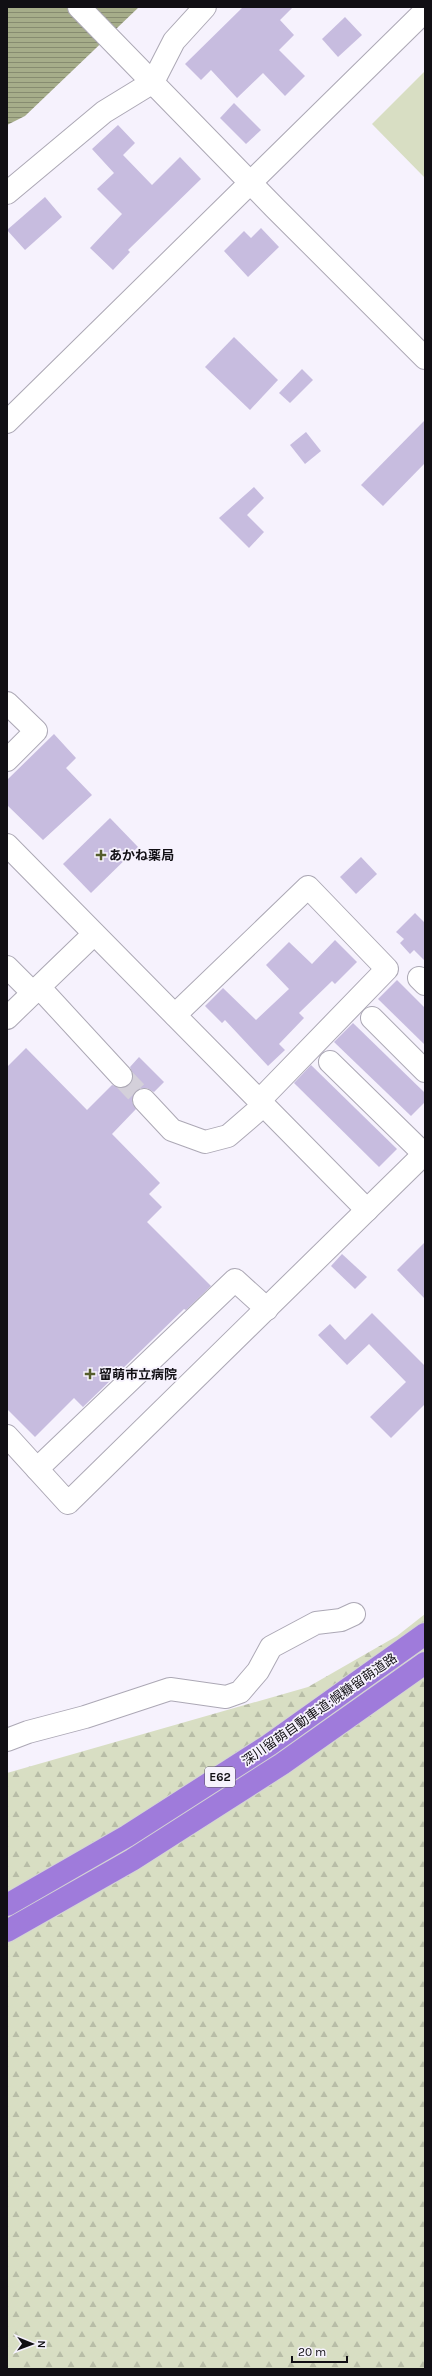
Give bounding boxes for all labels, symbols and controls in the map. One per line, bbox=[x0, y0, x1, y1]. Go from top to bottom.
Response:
place label: あかね薬局 bbox=[109, 848, 174, 863]
marker: あかね薬局 bbox=[96, 850, 106, 860]
place label: 留萌市立病院 bbox=[99, 1367, 177, 1382]
marker: 留萌市立病院 bbox=[84, 1368, 96, 1380]
street label: 深川留萌自動車道;幌糠留萌道路 bbox=[239, 1650, 400, 1769]
road number: E62 bbox=[205, 1767, 235, 1787]
north arrow bbox=[12, 2324, 52, 2364]
scale bar bbox=[292, 2338, 347, 2364]
text: N bbox=[35, 2340, 48, 2348]
text: 20 m bbox=[298, 2345, 326, 2359]

